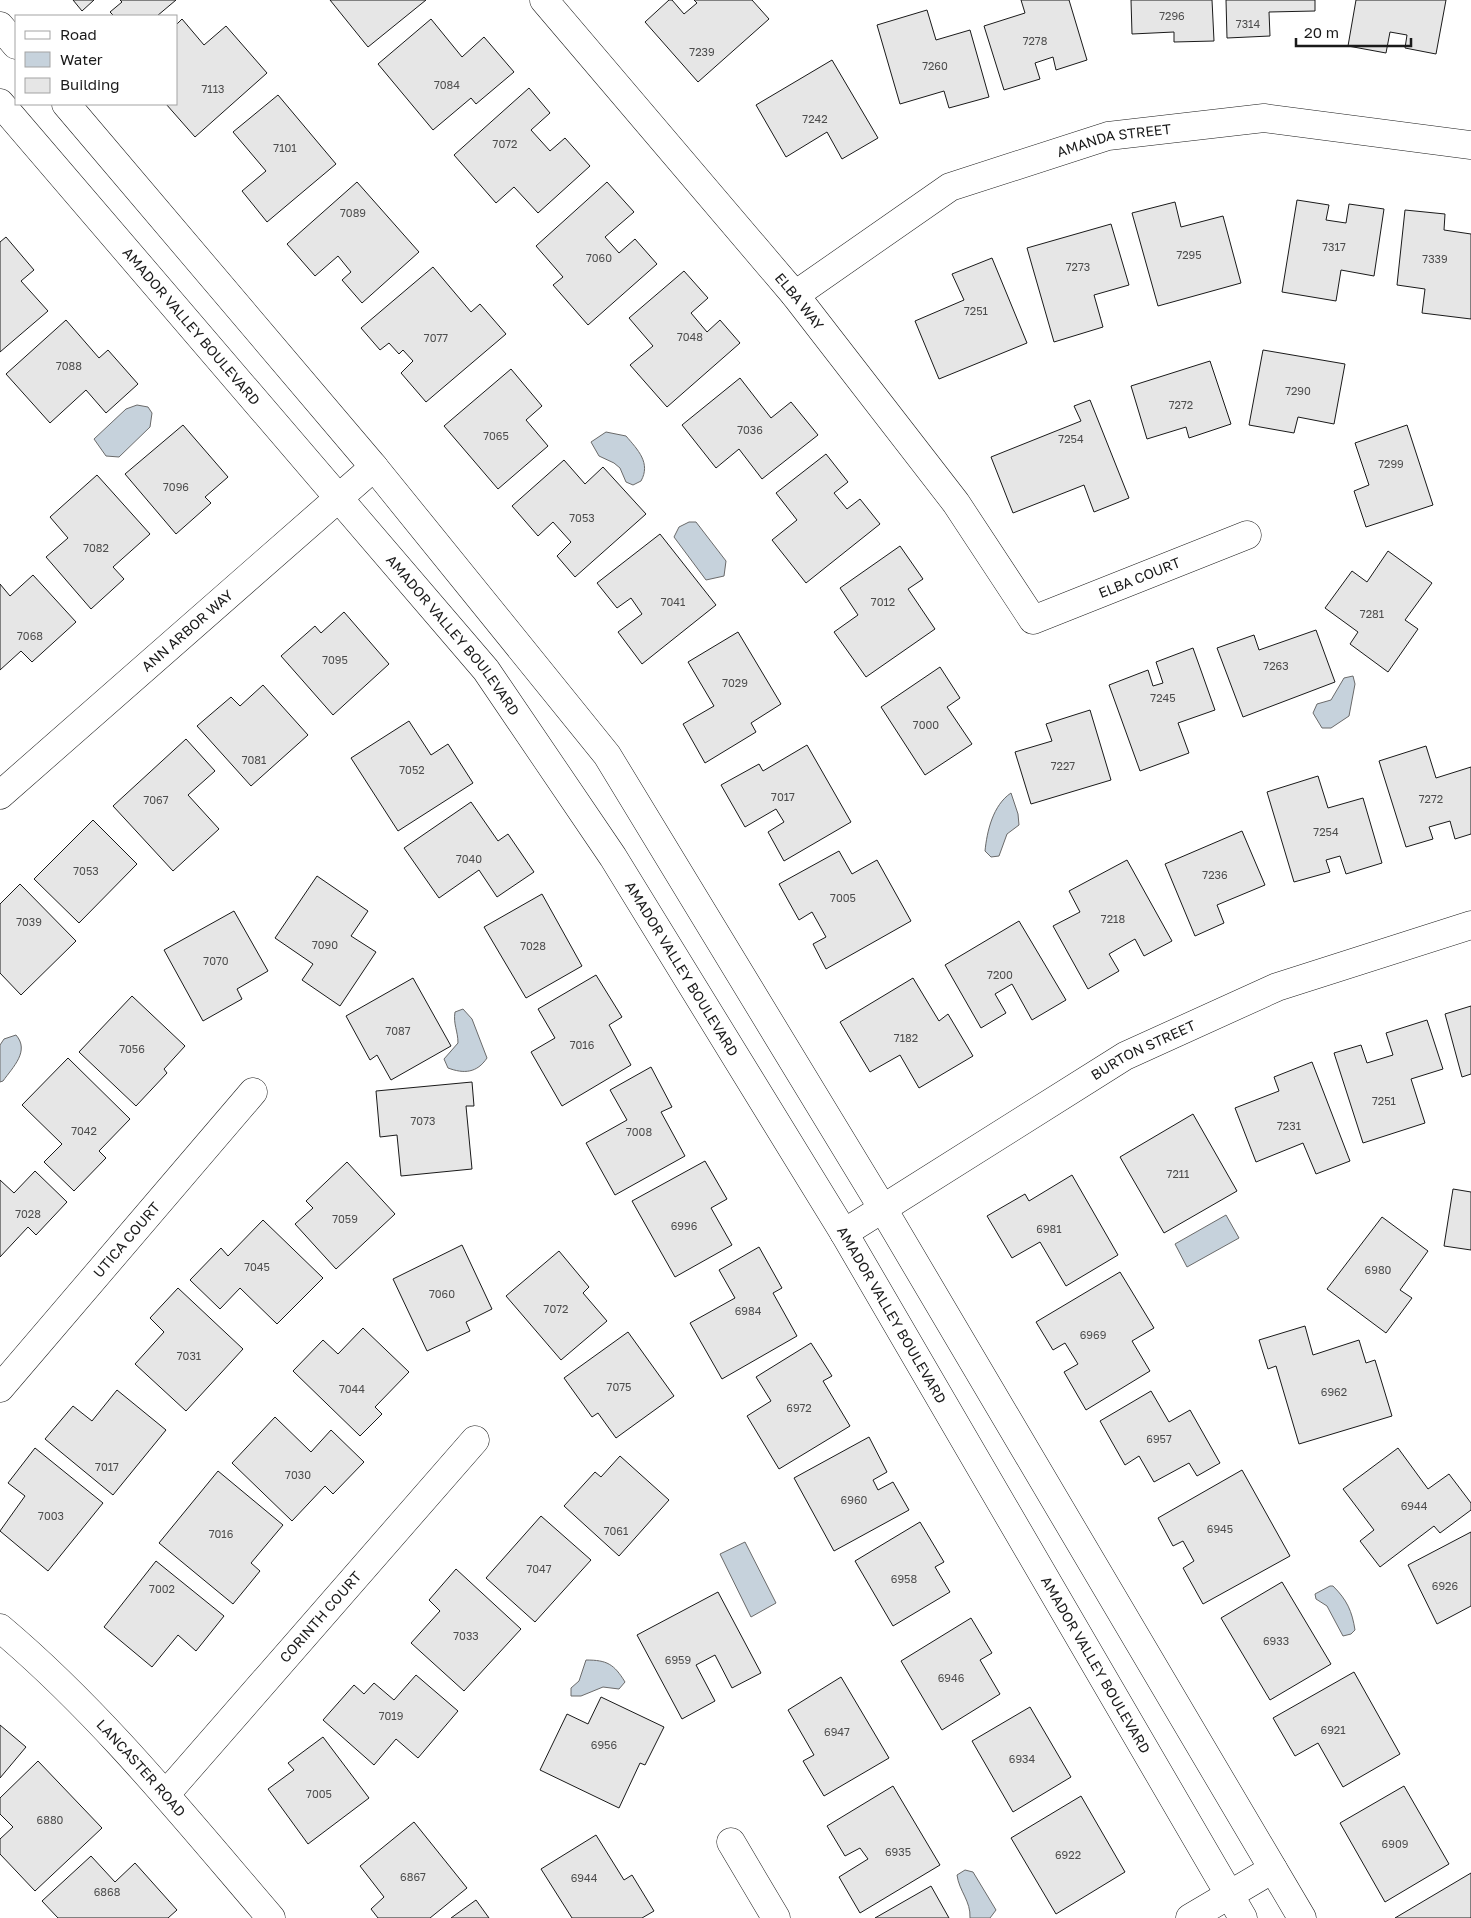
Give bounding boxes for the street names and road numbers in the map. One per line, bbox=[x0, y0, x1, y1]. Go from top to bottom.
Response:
street label: AMANDA STREET bbox=[1054, 120, 1172, 160]
street label: AMADOR VALLEY BOULEVARD bbox=[119, 244, 264, 408]
street label: ELBA WAY bbox=[772, 269, 828, 333]
street label: AMADOR VALLEY BOULEVARD bbox=[383, 551, 523, 719]
street label: ELBA COURT bbox=[1096, 553, 1183, 601]
street label: ANN ARBOR WAY bbox=[138, 586, 236, 675]
street label: AMADOR VALLEY BOULEVARD bbox=[622, 878, 742, 1059]
street label: BURTON STREET bbox=[1088, 1016, 1198, 1083]
street label: UTICA COURT bbox=[89, 1198, 163, 1281]
street label: AMADOR VALLEY BOULEVARD bbox=[834, 1223, 950, 1406]
street label: CORINTH COURT bbox=[276, 1567, 365, 1666]
street label: AMADOR VALLEY BOULEVARD bbox=[1038, 1573, 1154, 1756]
street label: LANCASTER ROAD bbox=[93, 1716, 190, 1820]

